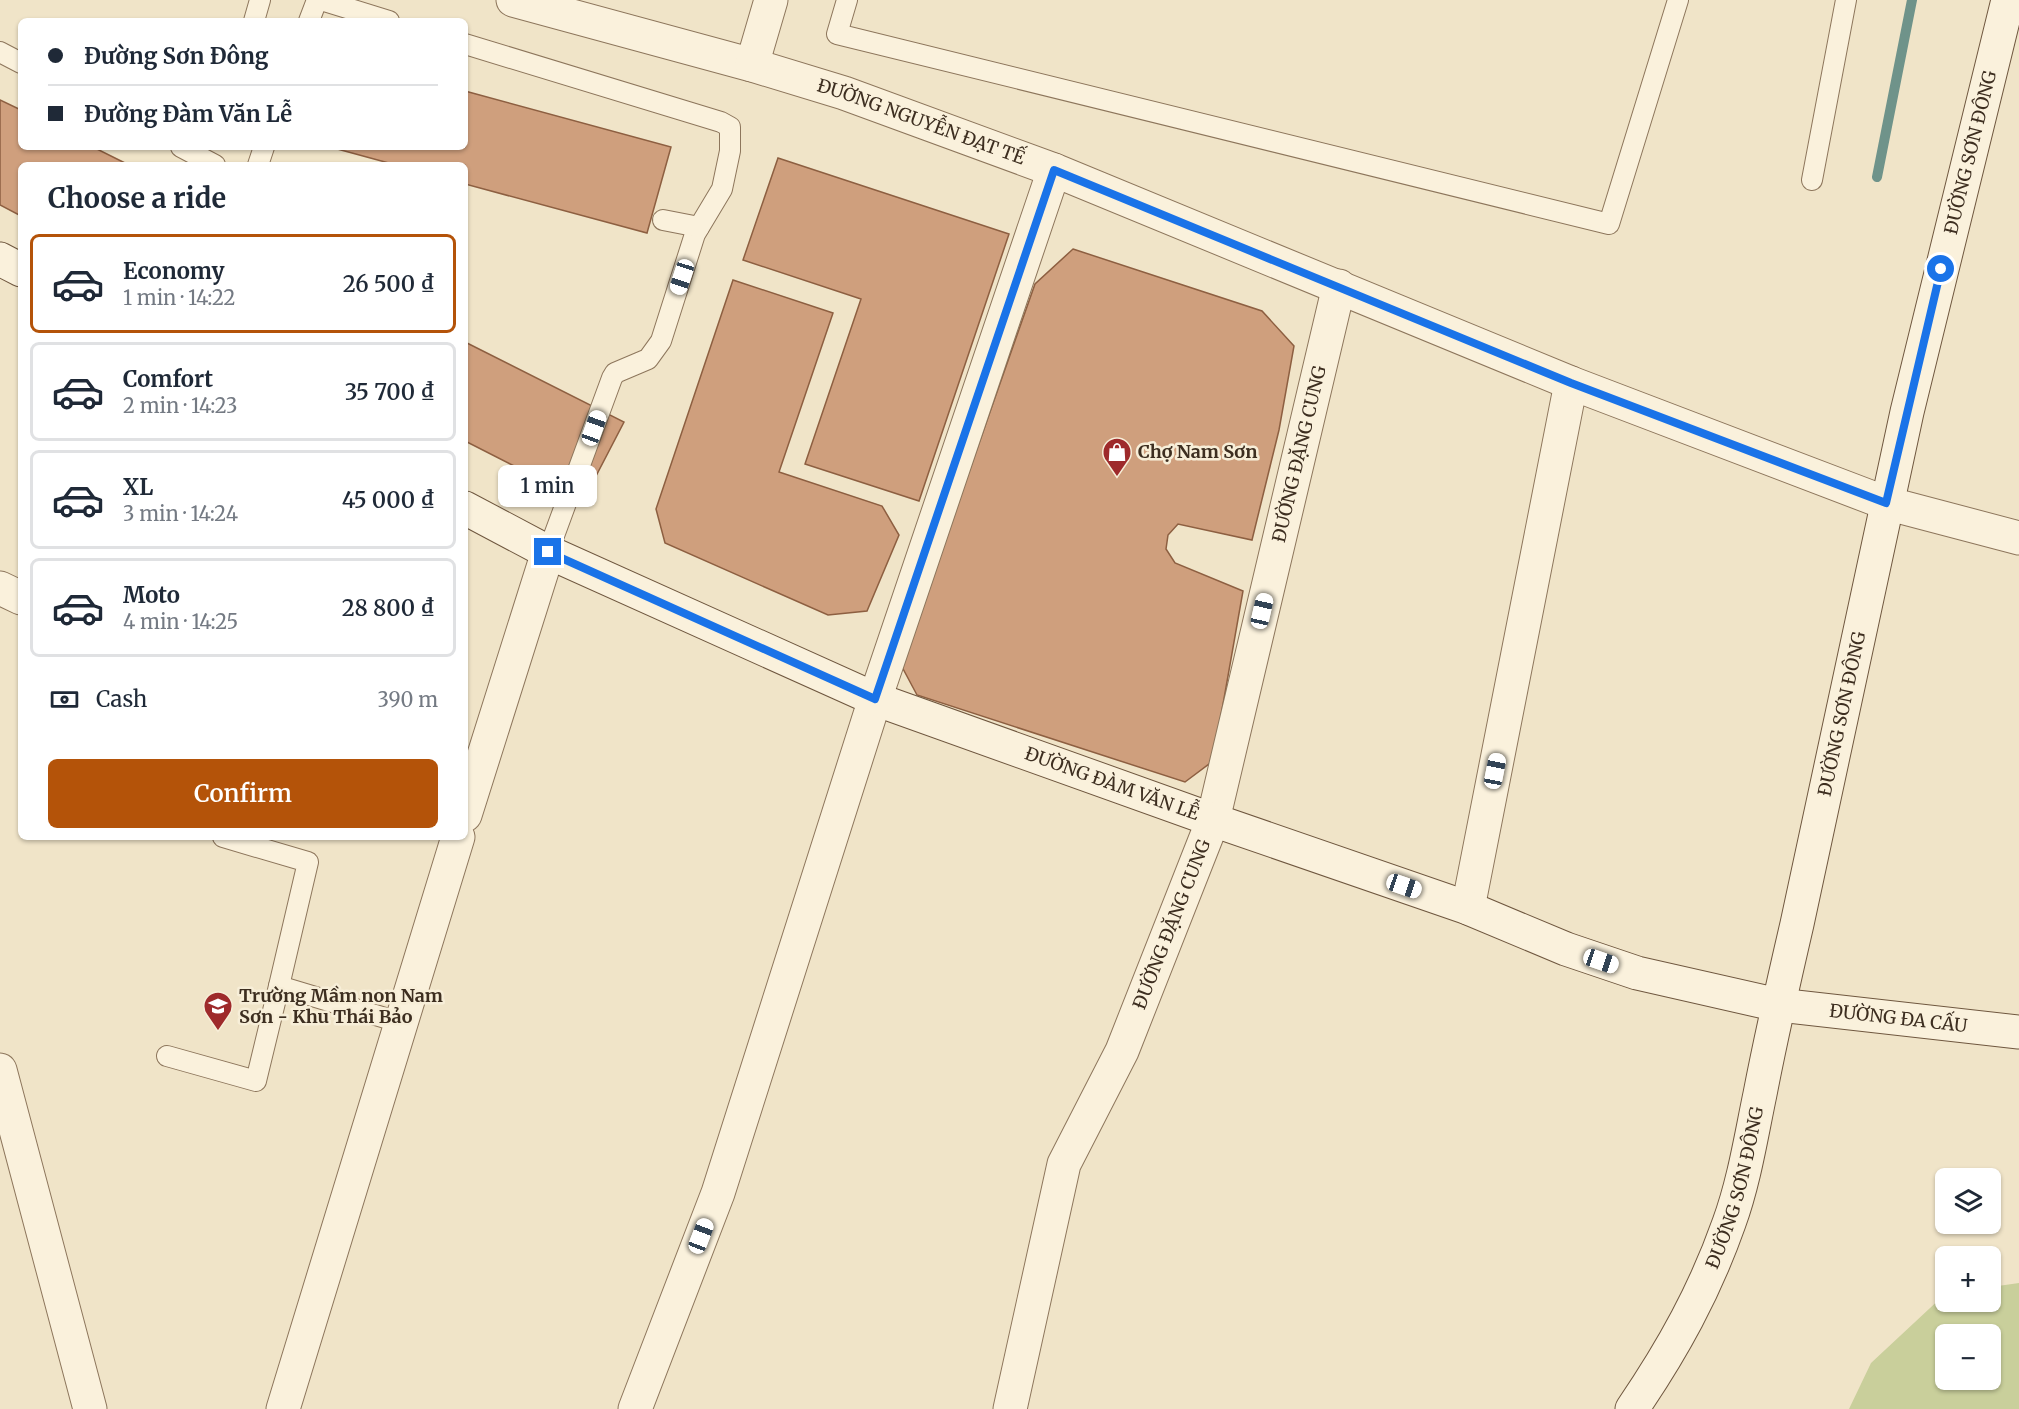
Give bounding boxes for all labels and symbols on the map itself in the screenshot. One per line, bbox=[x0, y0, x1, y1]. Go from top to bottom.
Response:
street label: ĐƯỜNG SƠN ĐÔNG bbox=[1939, 68, 2001, 237]
street label: ĐƯỜNG NGUYỄN ĐẠT TẾ bbox=[814, 73, 1029, 170]
route start bbox=[1927, 255, 1954, 282]
car bbox=[668, 257, 696, 297]
street label: ĐƯỜNG ĐẶNG CUNG bbox=[1267, 364, 1331, 545]
car bbox=[579, 408, 609, 448]
shop icon: Chợ Nam Sơn bbox=[1101, 436, 1133, 478]
place label: Chợ Nam Sơn bbox=[1138, 440, 1257, 463]
callout: 1 min bbox=[498, 465, 598, 507]
route end bbox=[534, 538, 561, 565]
car bbox=[1249, 591, 1275, 631]
street label: ĐƯỜNG SƠN ĐÔNG bbox=[1813, 629, 1871, 798]
street label: ĐƯỜNG ĐÀM VĂN LỄ bbox=[1022, 742, 1203, 825]
car bbox=[1483, 752, 1507, 790]
street label: ĐƯỜNG ĐẶNG CUNG bbox=[1128, 836, 1215, 1012]
car bbox=[1384, 872, 1424, 900]
car bbox=[1581, 947, 1621, 975]
place label: Trường Mầm non Nam Sơn - Khu Thái Bảo bbox=[239, 984, 443, 1028]
school or university icon: Trường Mầm non Nam Sơn - Khu Thái Bảo bbox=[202, 990, 234, 1032]
street label: ĐƯỜNG ĐA CẤU bbox=[1828, 999, 1969, 1037]
street label: ĐƯỜNG SƠN ĐÔNG bbox=[1700, 1105, 1768, 1272]
car bbox=[686, 1216, 716, 1256]

